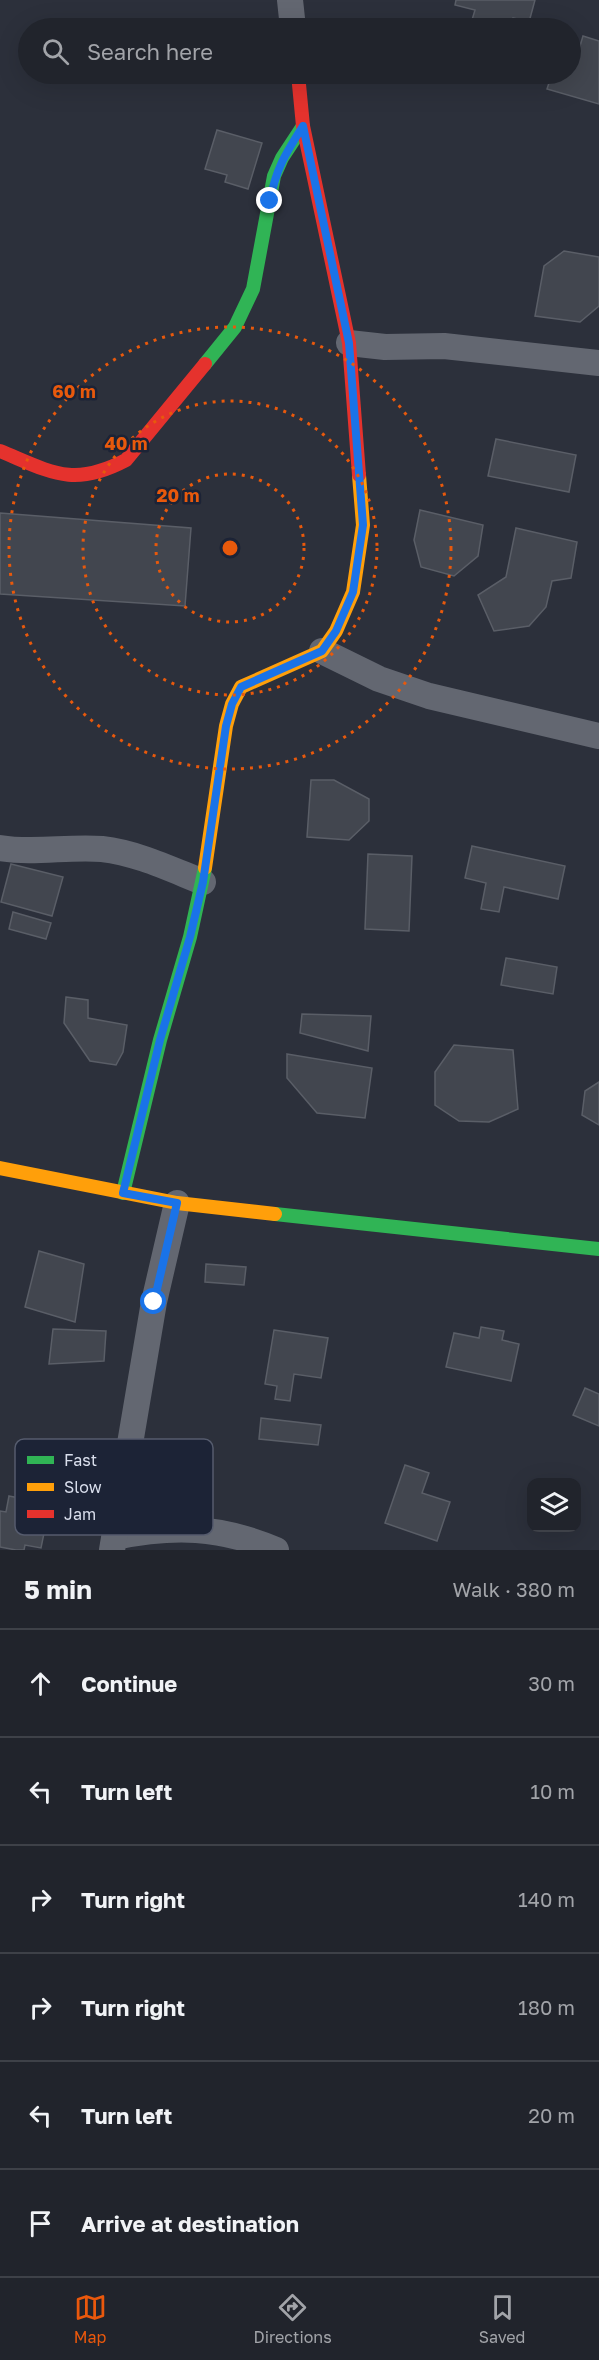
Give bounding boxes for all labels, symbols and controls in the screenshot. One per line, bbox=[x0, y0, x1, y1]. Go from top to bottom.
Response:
search box bbox=[18, 18, 581, 84]
icon: search bbox=[39, 35, 72, 68]
text: Search here bbox=[87, 38, 213, 65]
route end bbox=[256, 187, 282, 213]
text: 60 m bbox=[52, 380, 96, 402]
text: 40 m bbox=[104, 432, 148, 454]
text: 20 m bbox=[157, 484, 199, 506]
centre of rings bbox=[220, 538, 240, 558]
route start bbox=[140, 1288, 166, 1314]
legend bbox=[15, 1439, 213, 1535]
text: Fast bbox=[64, 1450, 97, 1470]
text: Slow bbox=[64, 1477, 102, 1497]
map controls bbox=[527, 1478, 581, 1532]
button: layers bbox=[527, 1478, 581, 1532]
text: Jam bbox=[64, 1504, 96, 1524]
text: 5 min bbox=[24, 1574, 92, 1605]
text: Walk · 380 m bbox=[453, 1577, 575, 1601]
icon: ahead bbox=[24, 1667, 57, 1700]
text: Continue bbox=[81, 1670, 177, 1697]
text: 30 m bbox=[528, 1671, 575, 1695]
icon: left bbox=[24, 1775, 57, 1808]
text: Turn left bbox=[81, 1778, 172, 1805]
text: 10 m bbox=[530, 1779, 575, 1803]
icon: right bbox=[24, 1883, 57, 1916]
text: Turn right bbox=[81, 1886, 185, 1913]
text: 140 m bbox=[518, 1887, 575, 1911]
icon: right bbox=[24, 1991, 57, 2024]
text: Turn right bbox=[81, 1994, 185, 2021]
text: 180 m bbox=[518, 1995, 575, 2019]
icon: left bbox=[24, 2099, 57, 2132]
text: Turn left bbox=[81, 2102, 172, 2129]
text: 20 m bbox=[528, 2103, 575, 2127]
icon: arrive bbox=[24, 2207, 57, 2240]
text: Arrive at destination bbox=[81, 2210, 299, 2237]
tab: Map bbox=[74, 2291, 107, 2347]
tab: Directions bbox=[254, 2291, 332, 2347]
tab: Saved bbox=[479, 2291, 525, 2347]

